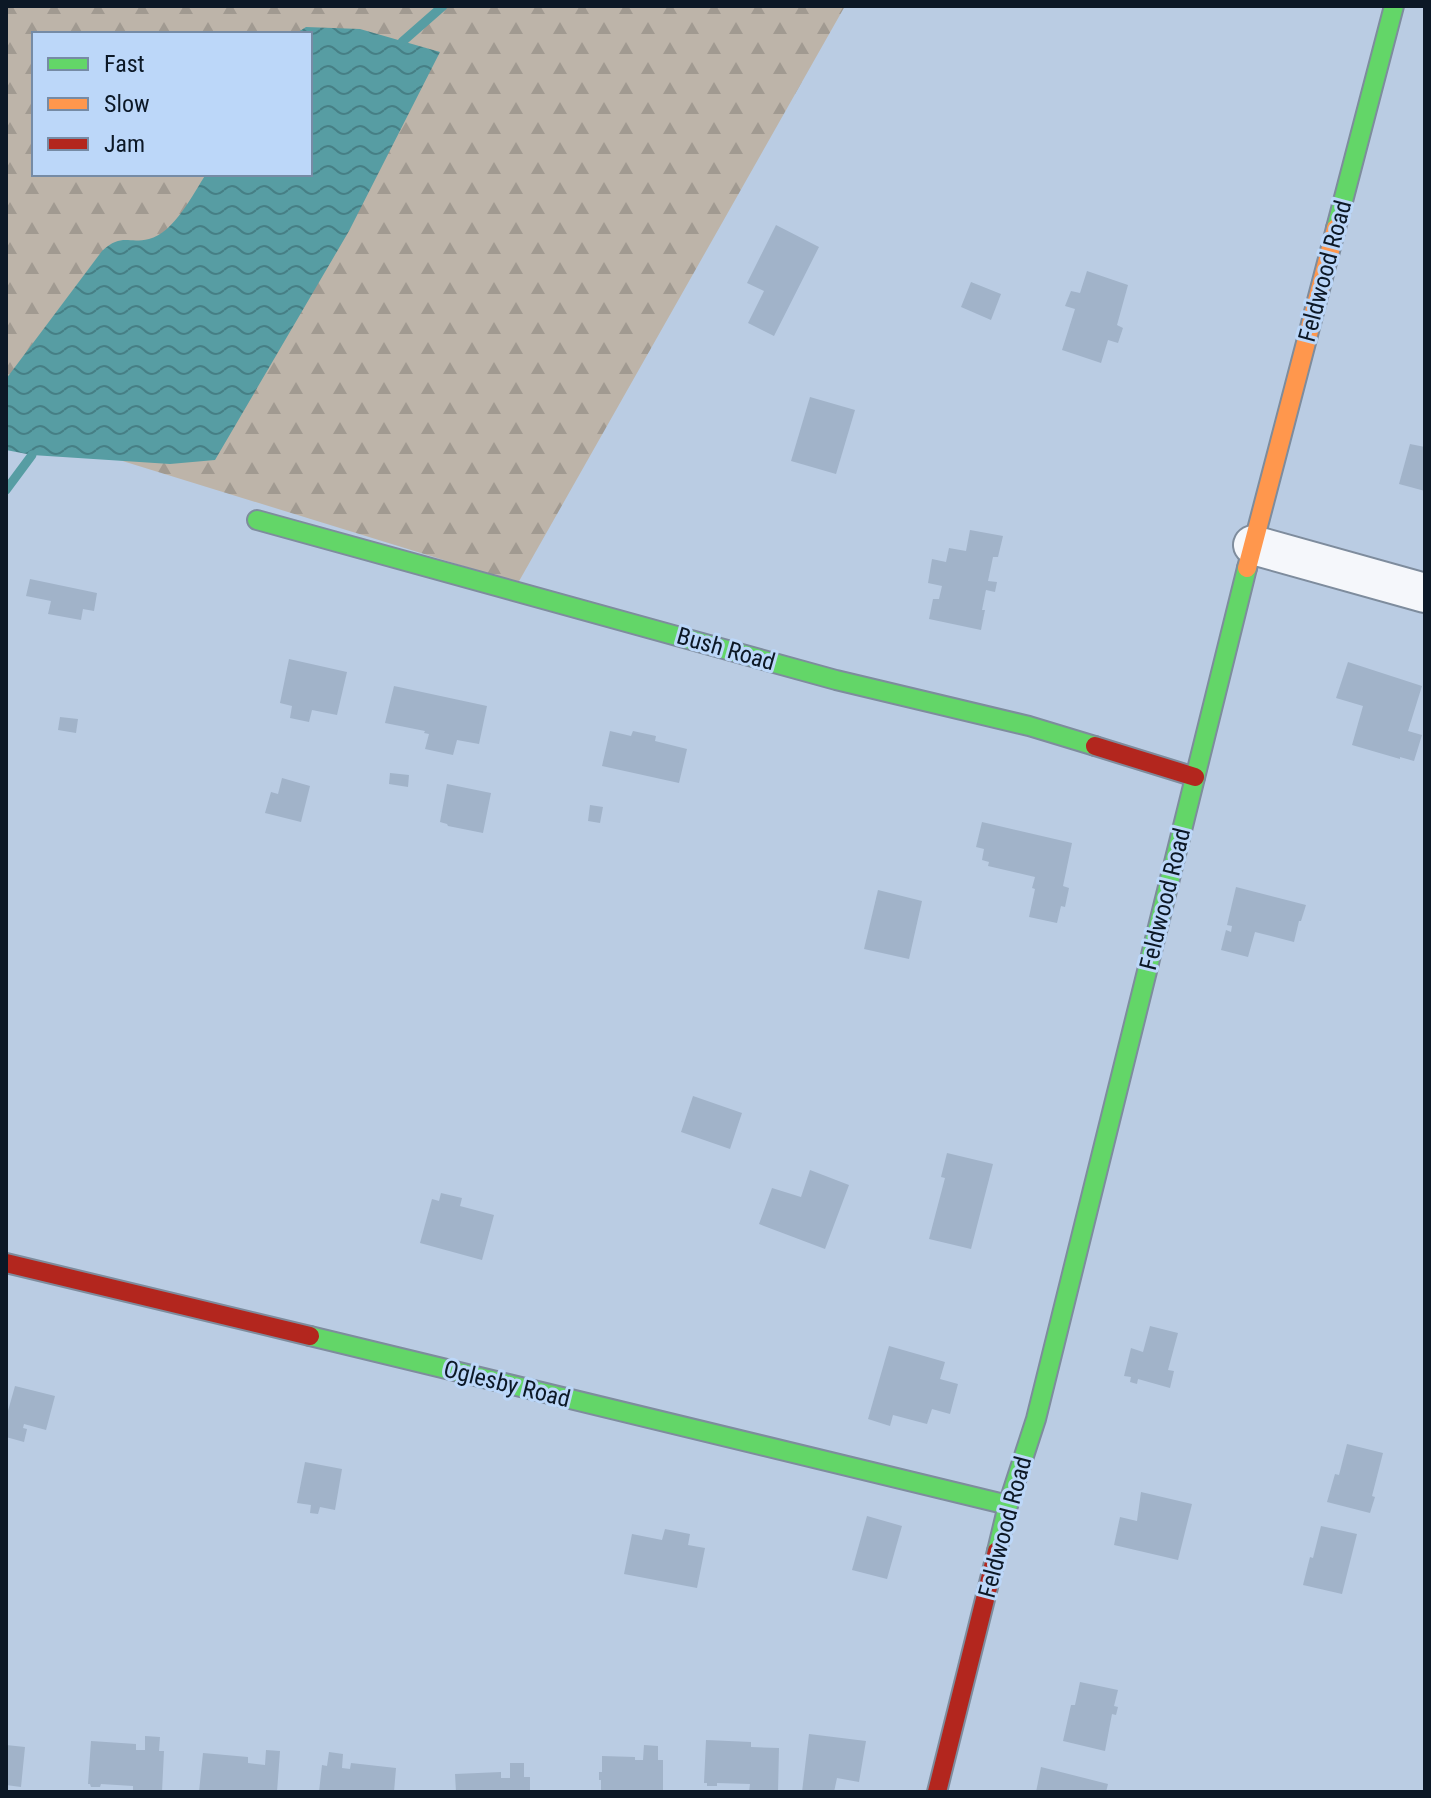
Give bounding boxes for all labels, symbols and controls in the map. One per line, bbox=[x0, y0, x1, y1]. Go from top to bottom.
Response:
legend bbox=[32, 32, 312, 176]
text: Fast bbox=[104, 50, 145, 78]
text: Slow bbox=[104, 90, 150, 118]
text: Jam bbox=[104, 130, 145, 158]
street label: Feldwood Road bbox=[1293, 197, 1357, 345]
street label: Bush Road bbox=[674, 622, 778, 676]
street label: Feldwood Road bbox=[1134, 825, 1196, 973]
street label: Oglesby Road bbox=[441, 1355, 573, 1413]
street label: Feldwood Road bbox=[973, 1453, 1037, 1601]

